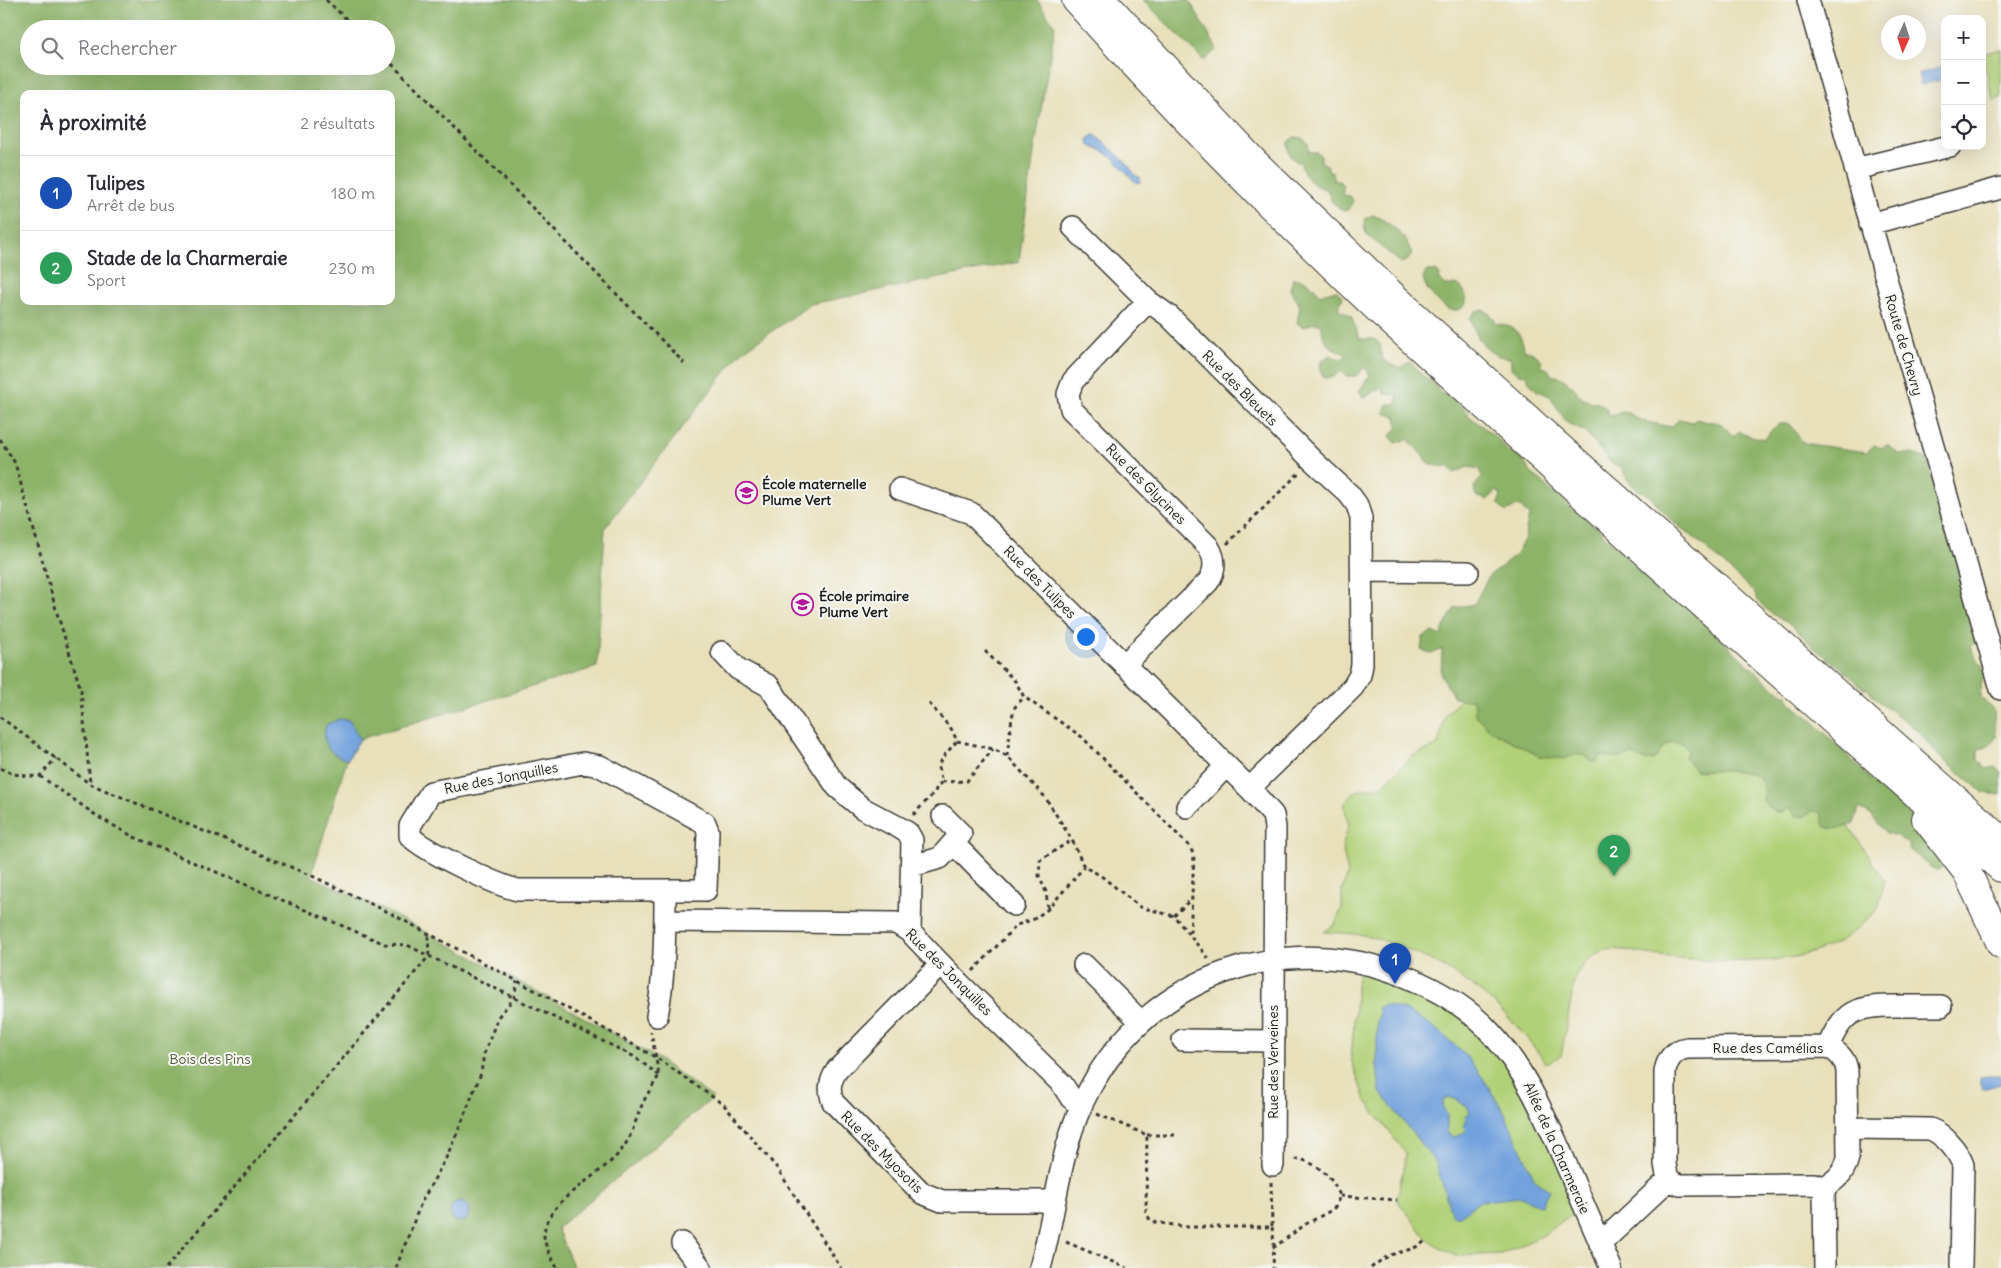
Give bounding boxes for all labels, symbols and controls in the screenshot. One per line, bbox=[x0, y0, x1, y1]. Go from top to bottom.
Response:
north arrow bbox=[1881, 15, 1926, 60]
map controls bbox=[1941, 15, 1986, 150]
button: + bbox=[1941, 15, 1986, 60]
search box bbox=[20, 20, 395, 75]
icon: search bbox=[38, 34, 66, 62]
text: Rechercher bbox=[78, 36, 177, 60]
button: − bbox=[1941, 60, 1986, 105]
button: locate bbox=[1941, 105, 1986, 150]
text: À proximité bbox=[40, 109, 147, 136]
text: 2 résultats bbox=[300, 113, 375, 133]
text: Tulipes bbox=[87, 171, 145, 195]
text: 1 bbox=[53, 183, 59, 203]
text: 180 m bbox=[331, 183, 375, 203]
text: Arrêt de bus bbox=[87, 195, 175, 215]
text: Stade de la Charmeraie bbox=[87, 246, 288, 270]
text: 2 bbox=[52, 258, 60, 278]
text: 230 m bbox=[329, 258, 375, 278]
text: Sport bbox=[87, 270, 126, 290]
street label: Route de Chevry bbox=[1881, 292, 1927, 398]
street label: Rue des Bleuets bbox=[1198, 346, 1282, 430]
street label: Rue des Glycines bbox=[1102, 440, 1190, 528]
place label: École maternelle Plume Vert bbox=[762, 475, 867, 509]
school or university icon: École maternelle Plume Vert bbox=[734, 480, 758, 504]
street label: Rue des Tulipes bbox=[1000, 542, 1080, 622]
place label: École primaire Plume Vert bbox=[819, 587, 909, 621]
school or university icon: École primaire Plume Vert bbox=[791, 592, 815, 616]
your location bbox=[1073, 624, 1099, 650]
street label: Rue des Jonquilles bbox=[443, 758, 559, 798]
pin: 2 bbox=[1598, 835, 1630, 876]
street label: Rue des Jonquilles bbox=[902, 925, 996, 1019]
pin: 1 bbox=[1379, 943, 1411, 984]
street label: Rue des Verveines bbox=[1264, 1005, 1282, 1119]
street label: Rue des Camélias bbox=[1713, 1039, 1823, 1057]
park label: Bois des Pins bbox=[169, 1050, 251, 1068]
street label: Allée de la Charmeraie bbox=[1520, 1079, 1594, 1217]
street label: Rue des Myosotis bbox=[837, 1107, 927, 1197]

